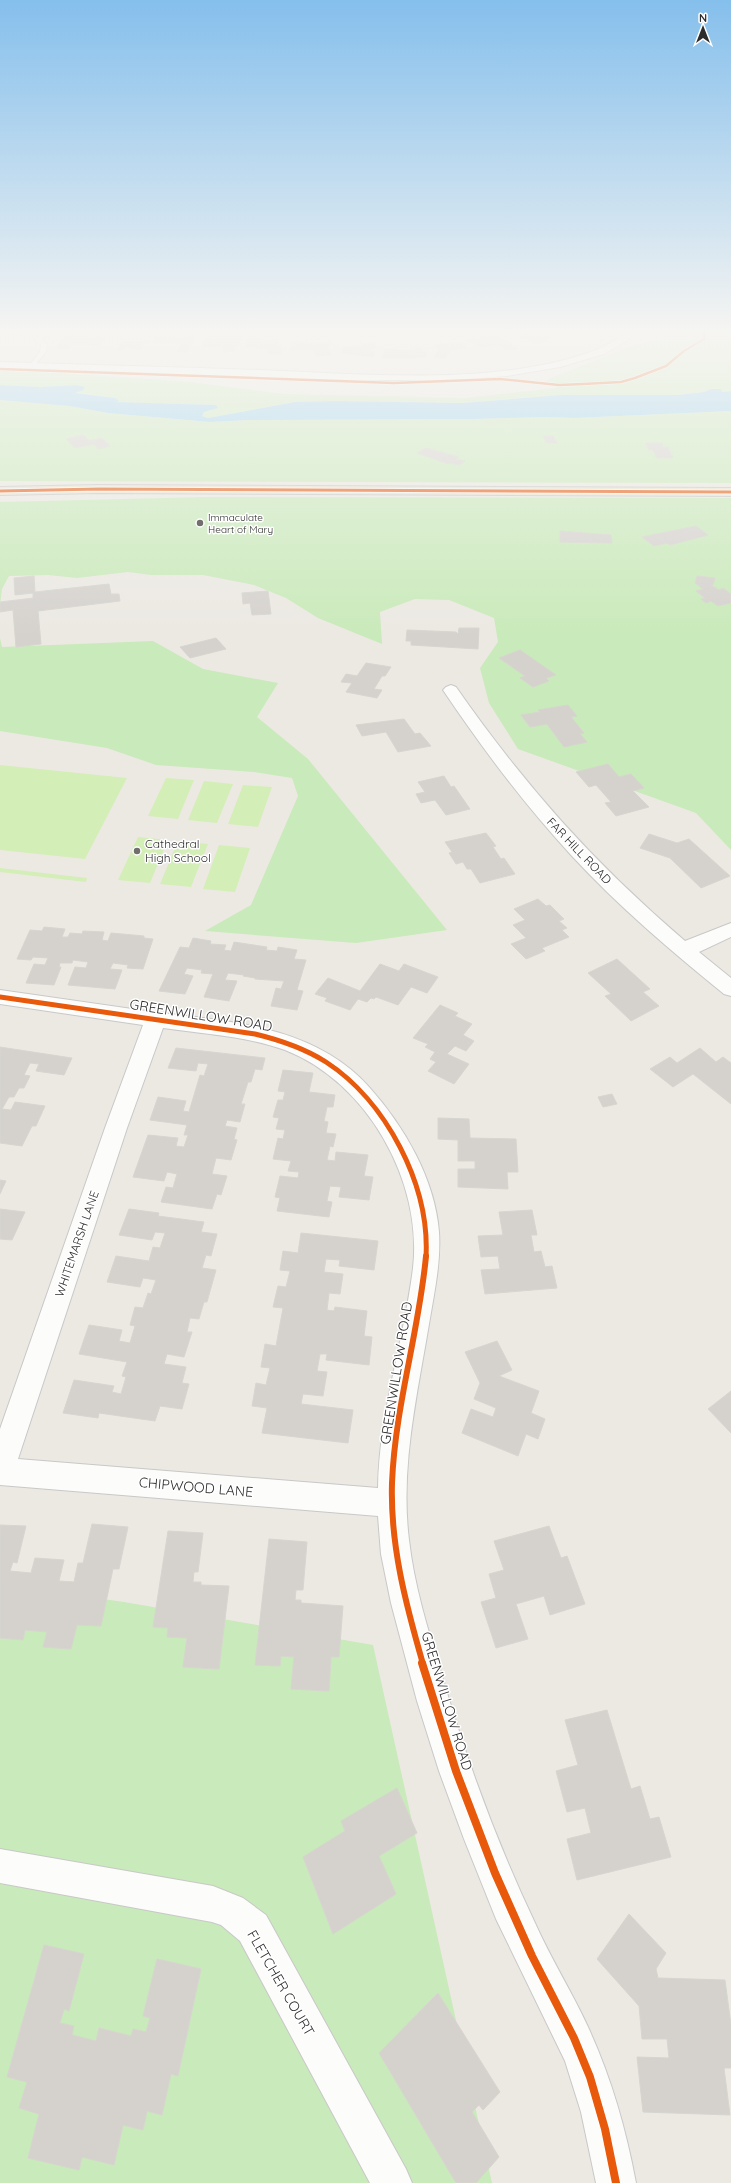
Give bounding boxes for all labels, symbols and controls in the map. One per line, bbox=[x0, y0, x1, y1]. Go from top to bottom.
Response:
north arrow bbox=[683, 8, 723, 48]
text: N bbox=[699, 11, 707, 25]
place label: Immaculate Heart of Mary bbox=[208, 511, 273, 536]
marker: Immaculate Heart of Mary bbox=[195, 518, 205, 528]
street label: FAR HILL ROAD bbox=[544, 814, 615, 887]
place label: Cathedral High School bbox=[145, 836, 211, 865]
marker: Cathedral High School bbox=[132, 846, 142, 856]
street label: GREENWILLOW ROAD bbox=[128, 995, 274, 1035]
street label: WHITEMARSH LANE bbox=[51, 1189, 102, 1299]
street label: GREENWILLOW ROAD bbox=[376, 1300, 416, 1446]
street label: CHIPWOOD LANE bbox=[138, 1473, 254, 1501]
street label: GREENWILLOW ROAD bbox=[417, 1630, 477, 1772]
street label: FLETCHER COURT bbox=[243, 1927, 319, 2039]

